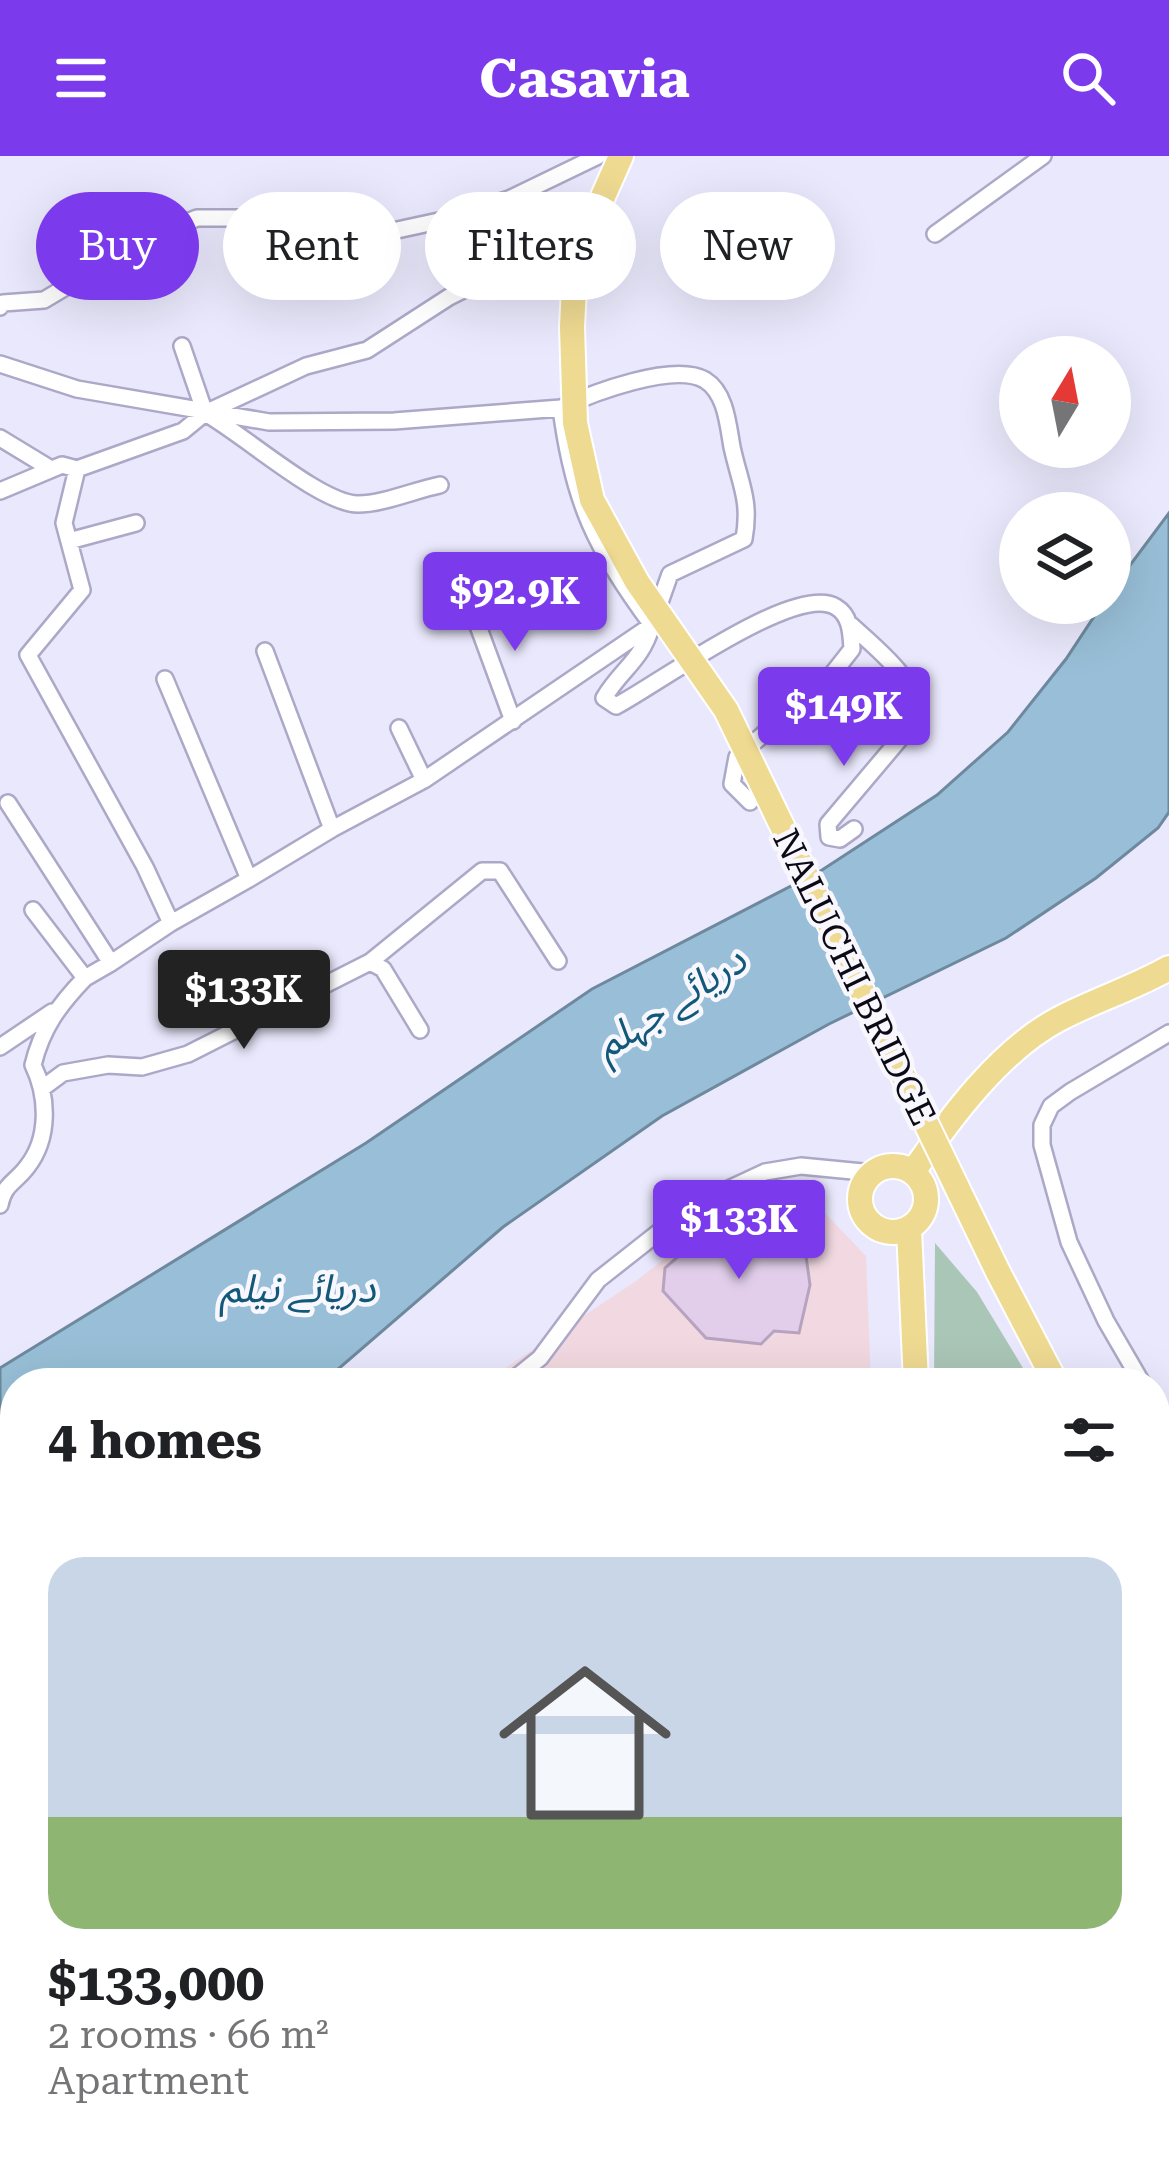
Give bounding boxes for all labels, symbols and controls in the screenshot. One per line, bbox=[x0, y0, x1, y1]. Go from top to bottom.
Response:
icon: menu bbox=[48, 45, 114, 111]
icon: search bbox=[1055, 45, 1121, 111]
text: Casavia bbox=[479, 47, 690, 110]
chip: Buy bbox=[36, 192, 199, 300]
chip: Rent bbox=[223, 192, 401, 300]
chip: Filters bbox=[425, 192, 636, 300]
chip: New bbox=[660, 192, 835, 300]
north arrow bbox=[999, 336, 1131, 468]
map controls bbox=[999, 336, 1131, 624]
button: layers bbox=[999, 492, 1131, 624]
pin: $92.9K bbox=[417, 552, 613, 654]
text: $92.9K bbox=[450, 568, 580, 614]
pin: $149K bbox=[760, 667, 928, 769]
text: $149K bbox=[785, 683, 903, 729]
street label: NALUCHI BRIDGE bbox=[764, 823, 944, 1132]
water label: دریائے جہلم bbox=[586, 937, 758, 1074]
pin: $133K bbox=[160, 950, 328, 1052]
text: $133K bbox=[185, 966, 303, 1012]
pin: $133K bbox=[655, 1180, 823, 1282]
text: $133K bbox=[680, 1196, 798, 1242]
water label: دریائے نیلم bbox=[219, 1266, 376, 1318]
icon: filters bbox=[1056, 1407, 1122, 1473]
text: 4 homes bbox=[48, 1411, 262, 1470]
icon: home bbox=[477, 1635, 693, 1851]
text: $133,000 bbox=[48, 1953, 264, 2012]
text: 2 rooms · 66 m² bbox=[48, 2012, 329, 2058]
text: Apartment bbox=[48, 2058, 249, 2104]

